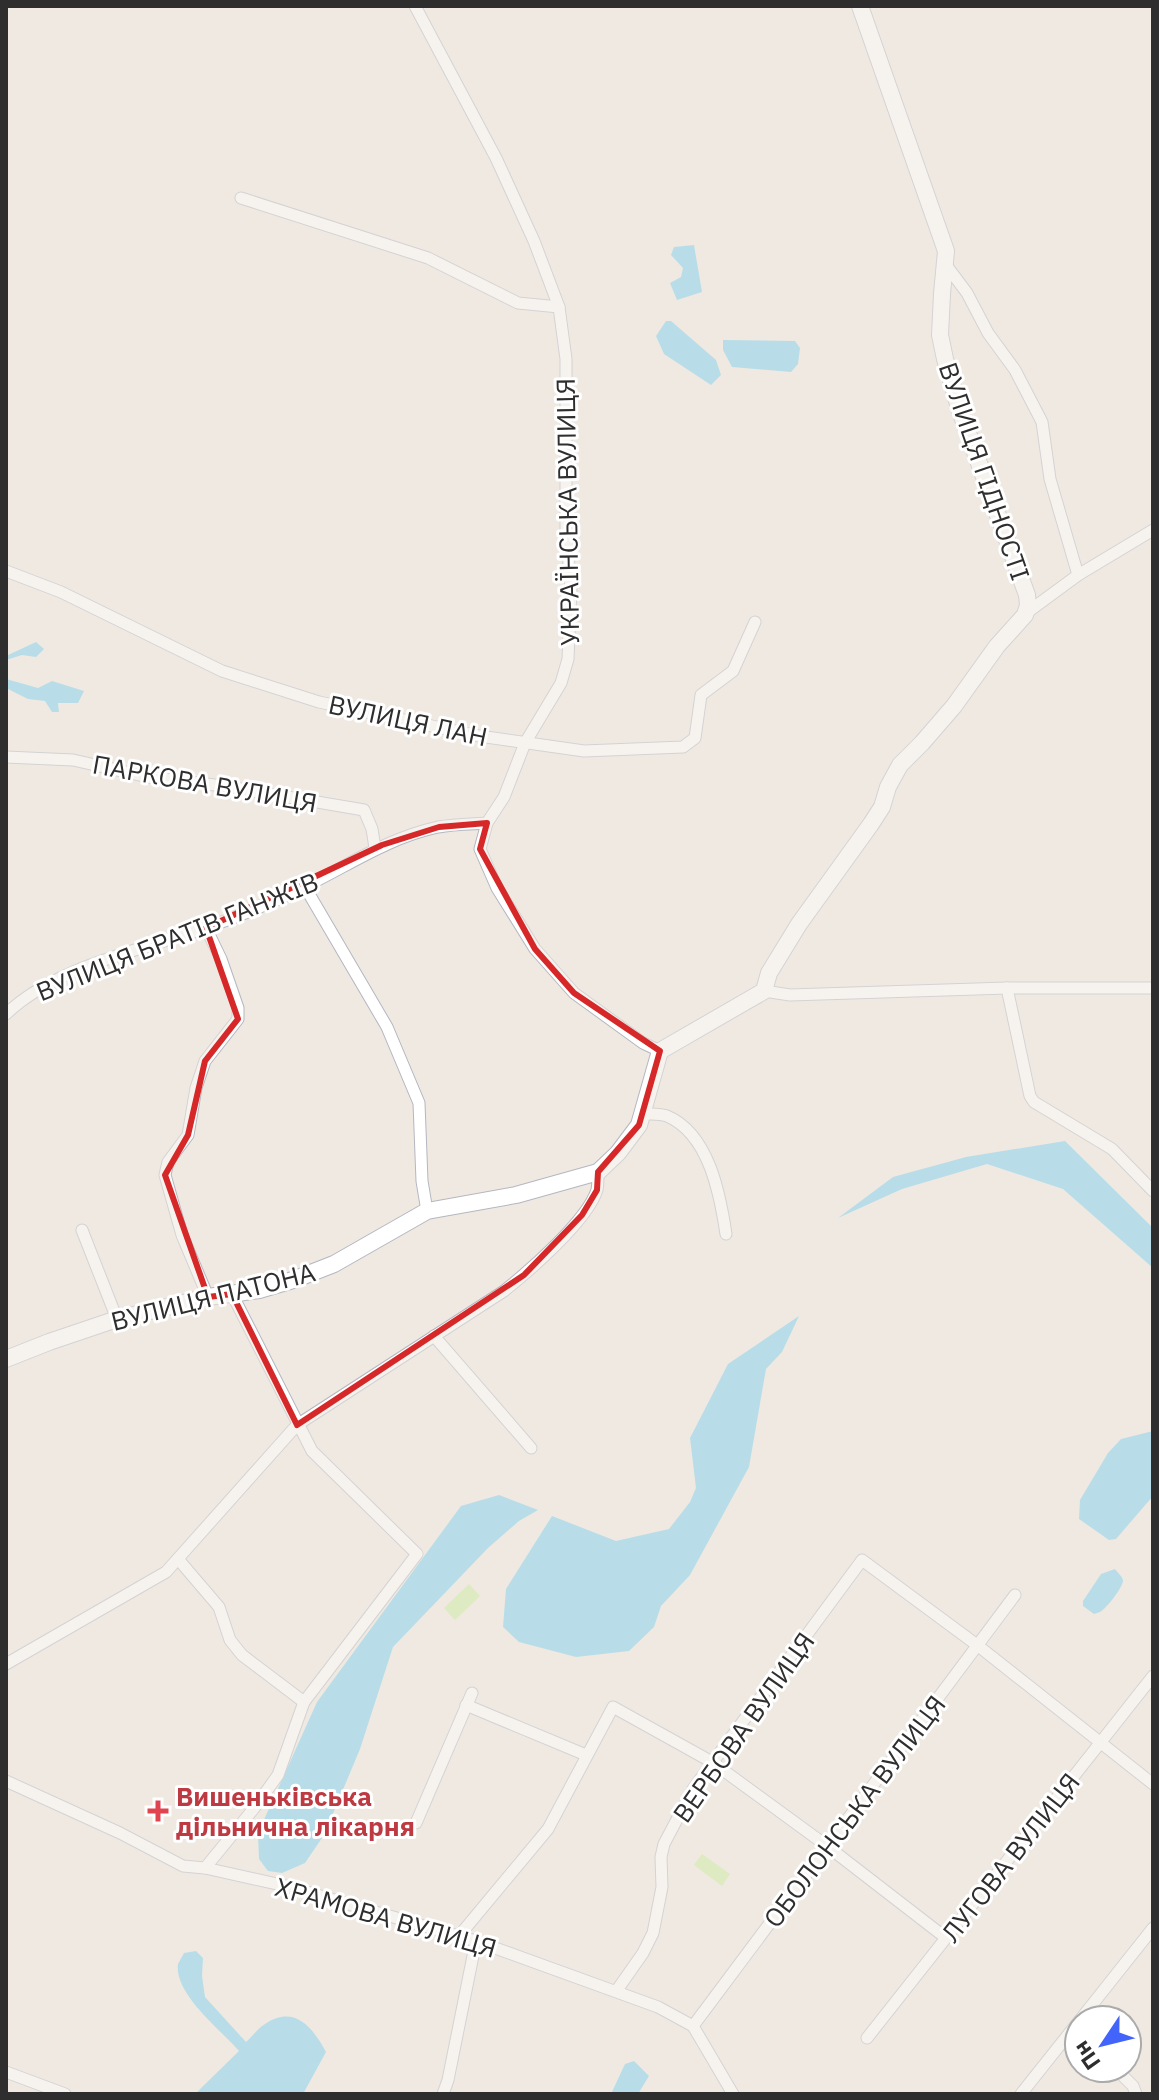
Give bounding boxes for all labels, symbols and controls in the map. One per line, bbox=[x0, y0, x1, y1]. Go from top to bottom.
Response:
street label: ВУЛИЦЯ ГІДНОСТІ bbox=[932, 357, 1038, 585]
street label: УКРАЇНСЬКА ВУЛИЦЯ bbox=[548, 378, 586, 646]
street label: ВУЛИЦЯ ЛАН bbox=[326, 687, 490, 753]
street label: ПАРКОВА ВУЛИЦЯ bbox=[90, 747, 320, 819]
street label: ВУЛИЦЯ БРАТІВ ГАНЖІВ bbox=[31, 864, 323, 1008]
street label: ВУЛИЦЯ ПАТОНА bbox=[107, 1254, 319, 1338]
street label: ВЕРБОВА ВУЛИЦЯ bbox=[665, 1625, 821, 1829]
street label: ОБОЛОНСЬКА ВУЛИЦЯ bbox=[755, 1688, 953, 1934]
street label: ЛУГОВА ВУЛИЦЯ bbox=[933, 1765, 1087, 1949]
place label: Вишеньківська дільнична лікарня bbox=[176, 1779, 415, 1843]
marker: Вишеньківська дільнична лікарня bbox=[147, 1800, 169, 1822]
street label: ХРАМОВА ВУЛИЦЯ bbox=[271, 1869, 501, 1965]
north arrow bbox=[1063, 2004, 1143, 2084]
text: Пн bbox=[1066, 2036, 1106, 2076]

